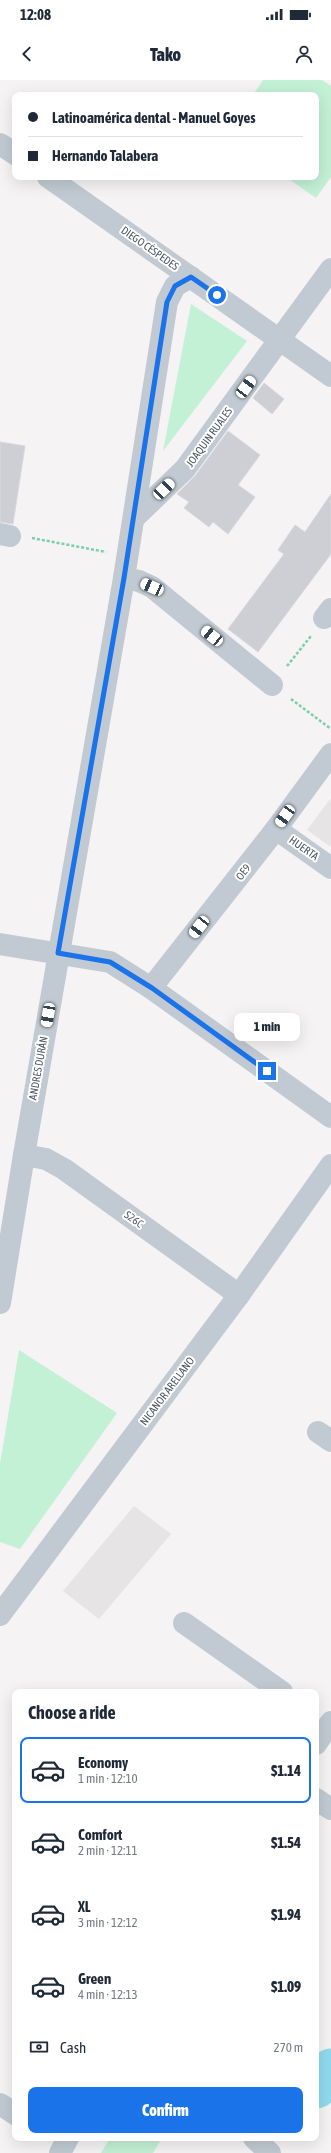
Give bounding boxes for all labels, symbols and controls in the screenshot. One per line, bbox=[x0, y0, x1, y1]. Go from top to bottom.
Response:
text: 12:08 bbox=[20, 6, 51, 23]
icon: back bbox=[16, 43, 38, 65]
icon: person bbox=[293, 43, 315, 65]
text: Tako bbox=[150, 44, 181, 65]
text: Latinoamérica dental - Manuel Goyes bbox=[52, 109, 256, 126]
text: Hernando Talabera bbox=[52, 147, 158, 164]
street label: DIEGO CÉSPEDES bbox=[119, 224, 181, 272]
route start bbox=[208, 286, 226, 304]
car bbox=[234, 374, 258, 400]
street label: JOAQUIN RUALES bbox=[184, 405, 235, 469]
car bbox=[151, 476, 177, 502]
car bbox=[139, 577, 165, 597]
car bbox=[199, 624, 225, 648]
car bbox=[273, 803, 297, 829]
street label: HUERTA bbox=[287, 834, 321, 863]
street label: OE9 bbox=[233, 862, 253, 882]
car bbox=[187, 914, 211, 940]
car bbox=[40, 1002, 56, 1028]
callout: 1 min bbox=[234, 1013, 300, 1041]
text: 1 min bbox=[254, 1019, 280, 1034]
street label: ANDRES DURÁN bbox=[27, 1035, 49, 1101]
route end bbox=[258, 1062, 276, 1080]
street label: S26C bbox=[122, 1208, 146, 1230]
street label: NICANOR ARELLANO bbox=[138, 1355, 196, 1427]
text: Choose a ride bbox=[28, 1702, 116, 1723]
icon: car bbox=[30, 1752, 66, 1788]
text: Economy bbox=[78, 1754, 128, 1771]
text: $1.14 bbox=[271, 1762, 301, 1779]
text: 1 min · 12:10 bbox=[78, 1771, 138, 1786]
icon: car bbox=[30, 1824, 66, 1860]
text: Comfort bbox=[78, 1826, 122, 1843]
text: $1.54 bbox=[271, 1834, 301, 1851]
text: 2 min · 12:11 bbox=[78, 1843, 138, 1858]
icon: car bbox=[30, 1896, 66, 1932]
text: XL bbox=[78, 1898, 91, 1915]
text: $1.94 bbox=[271, 1906, 301, 1923]
text: 3 min · 12:12 bbox=[78, 1915, 138, 1930]
icon: car bbox=[30, 1968, 66, 2004]
text: Green bbox=[78, 1970, 111, 1987]
text: $1.09 bbox=[271, 1978, 301, 1995]
text: 4 min · 12:13 bbox=[78, 1987, 138, 2002]
icon: cash bbox=[28, 2036, 50, 2058]
text: Cash bbox=[60, 2039, 86, 2056]
text: 270 m bbox=[274, 2040, 303, 2055]
button: Confirm bbox=[28, 2087, 303, 2133]

